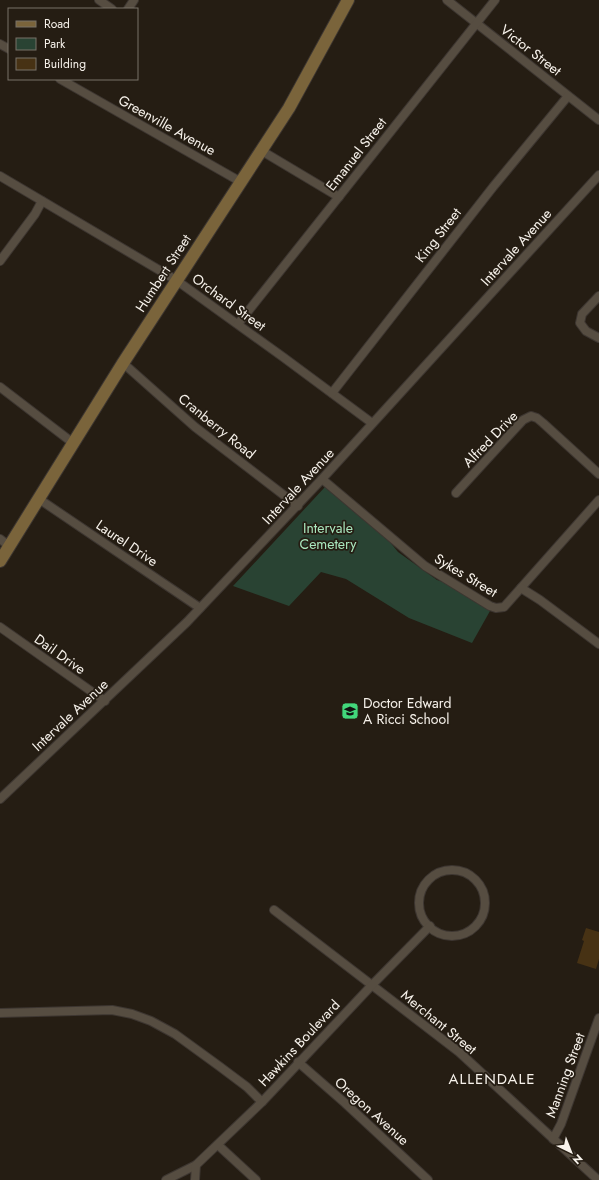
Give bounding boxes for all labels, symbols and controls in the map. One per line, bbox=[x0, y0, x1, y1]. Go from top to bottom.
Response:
legend bbox=[8, 8, 138, 80]
text: Road bbox=[44, 15, 70, 33]
street label: Victor Street bbox=[496, 20, 566, 81]
text: Park bbox=[44, 35, 66, 53]
text: Building bbox=[44, 55, 86, 73]
street label: Greenville Avenue bbox=[115, 90, 219, 160]
street label: Emanuel Street bbox=[321, 113, 391, 195]
street label: King Street bbox=[410, 203, 466, 267]
street label: Intervale Avenue bbox=[476, 204, 556, 290]
street label: Humbert Street bbox=[130, 230, 196, 316]
street label: Orchard Street bbox=[188, 268, 271, 336]
street label: Cranberry Road bbox=[174, 389, 260, 463]
street label: Alfred Drive bbox=[458, 406, 522, 472]
street label: Intervale Avenue bbox=[257, 443, 339, 529]
street label: Laurel Drive bbox=[92, 515, 162, 571]
park label: Intervale Cemetery bbox=[300, 518, 357, 554]
street label: Sykes Street bbox=[431, 548, 502, 602]
street label: Dail Drive bbox=[30, 629, 90, 679]
street label: Intervale Avenue bbox=[27, 674, 113, 756]
place label: Doctor Edward A Ricci School bbox=[363, 693, 452, 729]
school or university icon: Doctor Edward A Ricci School bbox=[340, 701, 360, 721]
street label: Merchant Street bbox=[397, 985, 482, 1059]
street label: Hawkins Boulevard bbox=[254, 995, 344, 1091]
street label: Manning Street bbox=[540, 1029, 590, 1120]
district label: ALLENDALE bbox=[449, 1068, 535, 1090]
street label: Oregon Avenue bbox=[331, 1072, 413, 1150]
north arrow bbox=[551, 1132, 591, 1172]
text: N bbox=[569, 1150, 586, 1168]

